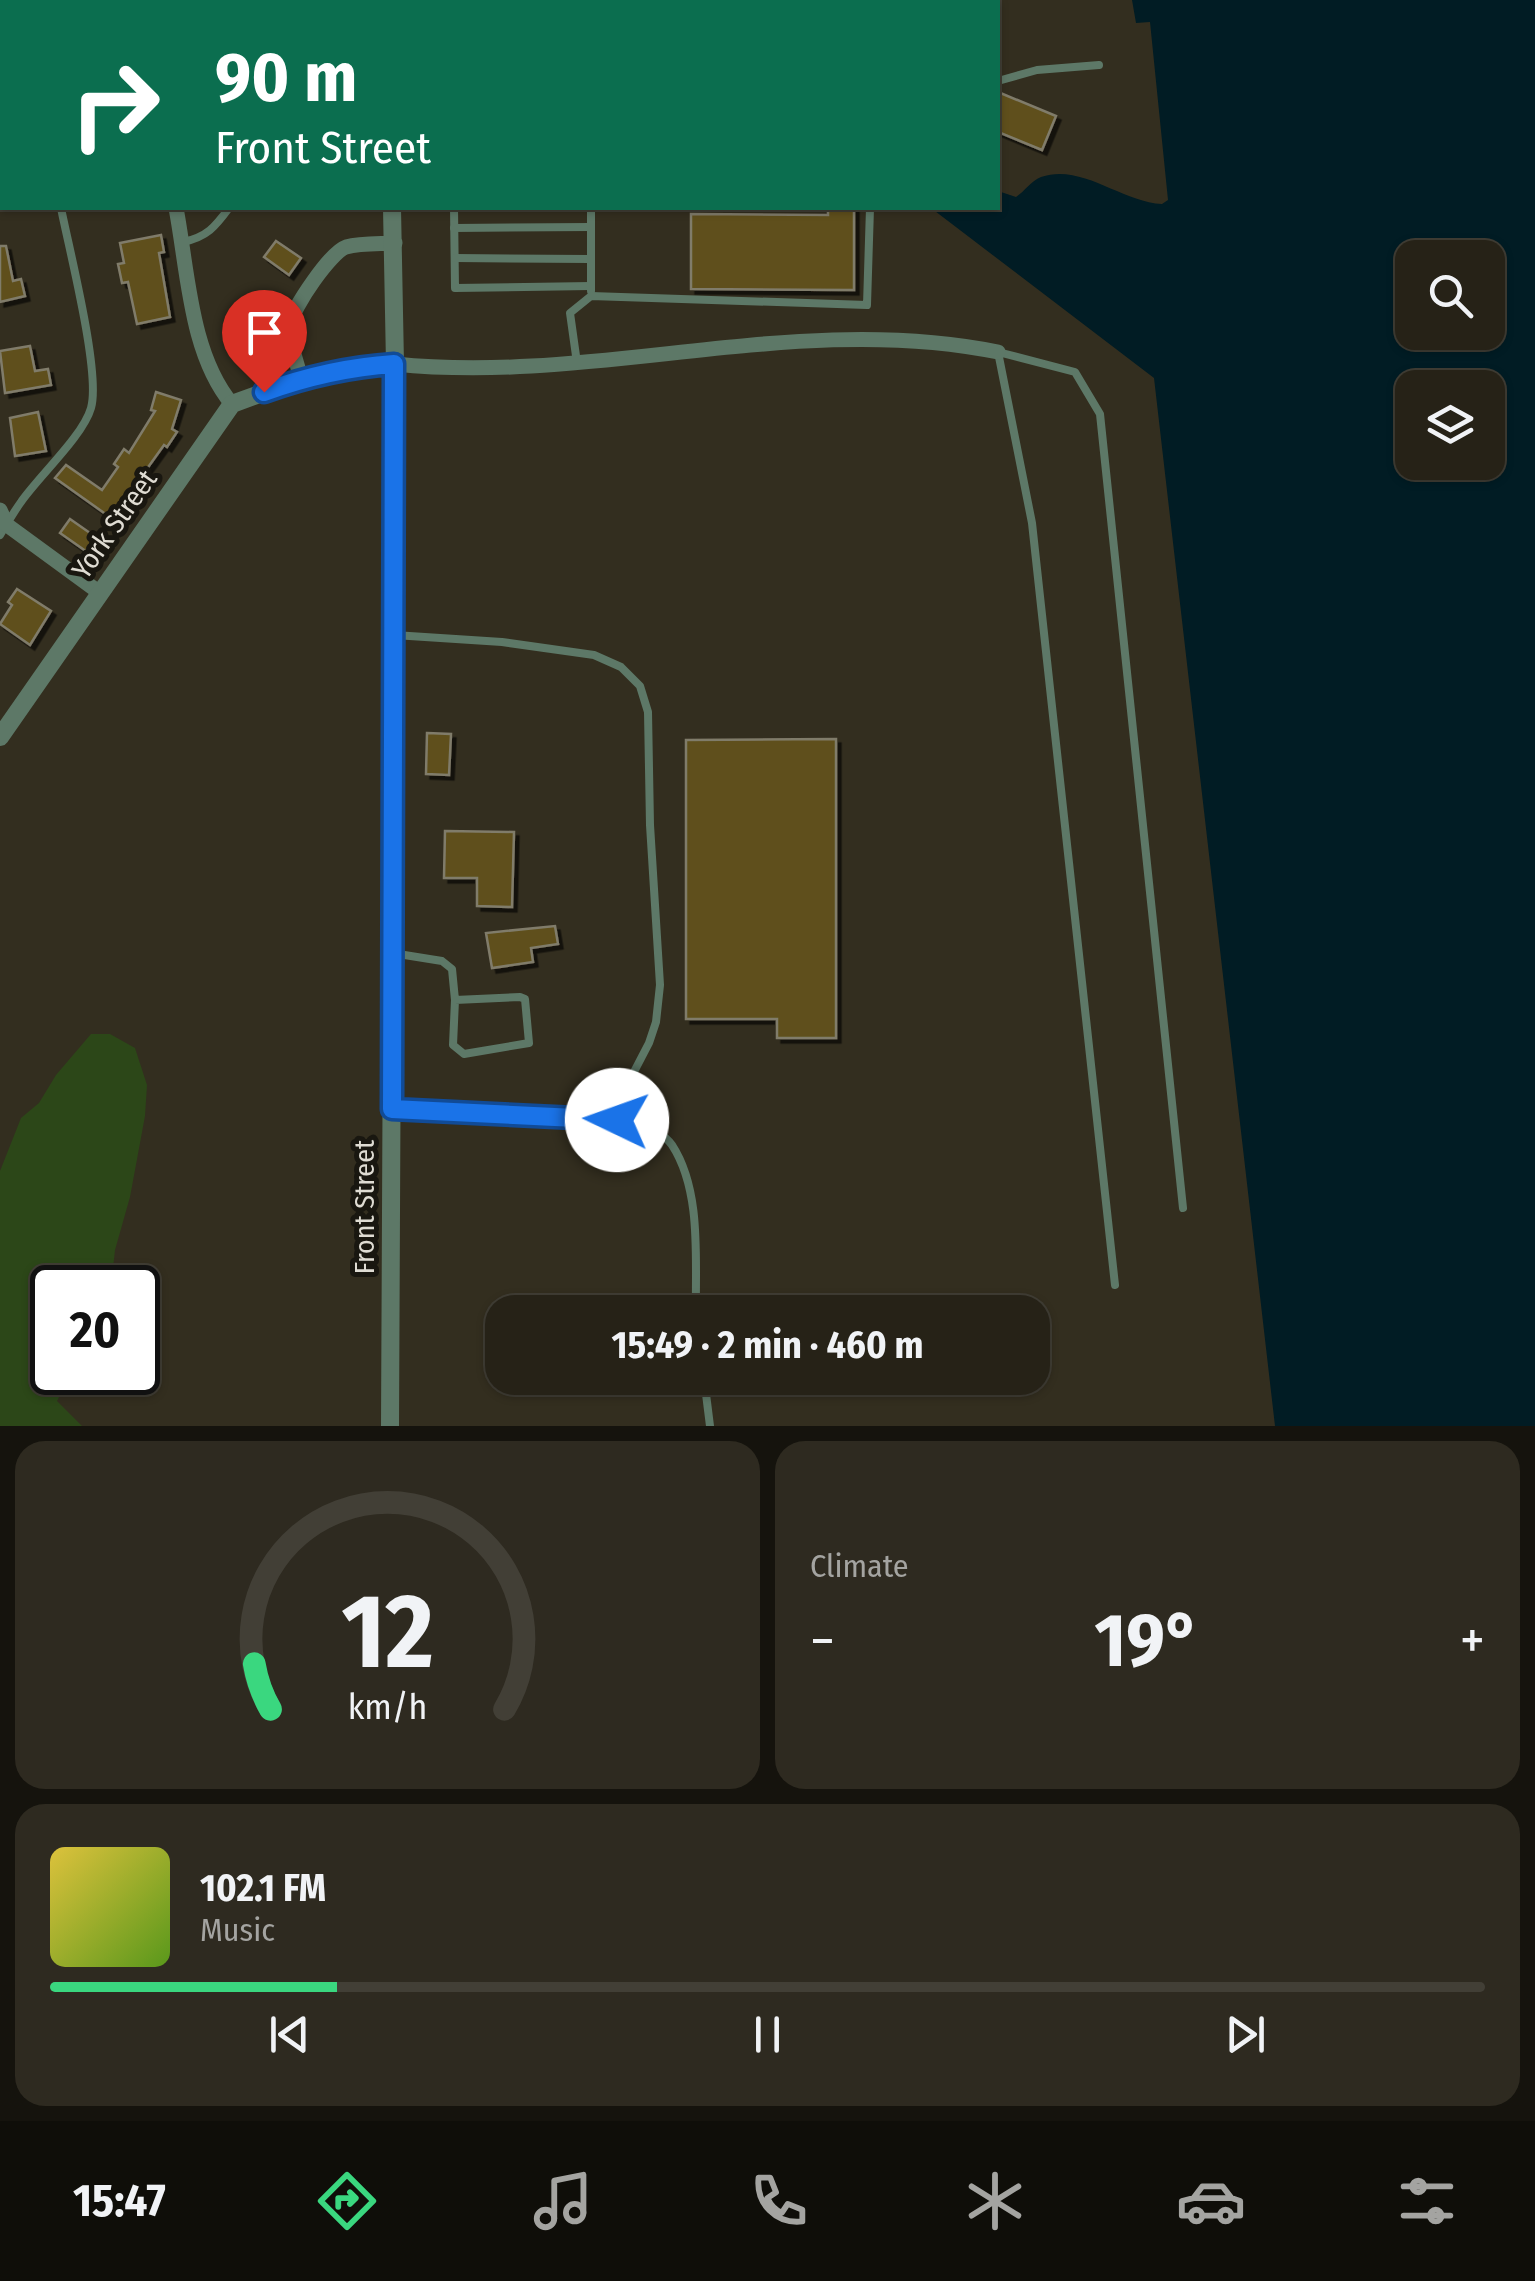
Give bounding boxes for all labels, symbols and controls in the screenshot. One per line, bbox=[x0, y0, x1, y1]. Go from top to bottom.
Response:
text: 90 m bbox=[215, 36, 357, 120]
icon: right bbox=[50, 40, 180, 170]
text: Front Street bbox=[215, 121, 431, 175]
map controls bbox=[1395, 240, 1505, 480]
button: search bbox=[1395, 240, 1505, 350]
pin bbox=[222, 290, 307, 393]
icon: arrive bbox=[237, 305, 292, 360]
button: layers bbox=[1395, 370, 1505, 480]
street label: York Street bbox=[65, 463, 164, 585]
position arrow bbox=[565, 1068, 669, 1172]
street label: Front Street bbox=[348, 1139, 381, 1274]
speed limit sign: 20 bbox=[30, 1265, 160, 1395]
text: 15:49 · 2 min · 460 m bbox=[611, 1322, 924, 1368]
text: Climate bbox=[810, 1547, 909, 1585]
text: 12 bbox=[341, 1570, 434, 1695]
text: 19° bbox=[1095, 1596, 1200, 1686]
text: − bbox=[810, 1608, 835, 1674]
text: + bbox=[1460, 1608, 1485, 1674]
text: km/h bbox=[348, 1686, 427, 1728]
text: 102.1 FM bbox=[200, 1865, 326, 1911]
text: Music bbox=[200, 1911, 275, 1949]
icon: previous bbox=[262, 2007, 317, 2062]
icon: pause bbox=[740, 2007, 795, 2062]
icon: next bbox=[1218, 2007, 1273, 2062]
icon: directions bbox=[312, 2166, 382, 2236]
icon: music bbox=[528, 2166, 598, 2236]
icon: phone bbox=[744, 2166, 814, 2236]
icon: climate bbox=[960, 2166, 1030, 2236]
icon: car bbox=[1176, 2166, 1246, 2236]
icon: filters bbox=[1392, 2166, 1462, 2236]
text: 15:47 bbox=[73, 2174, 166, 2228]

